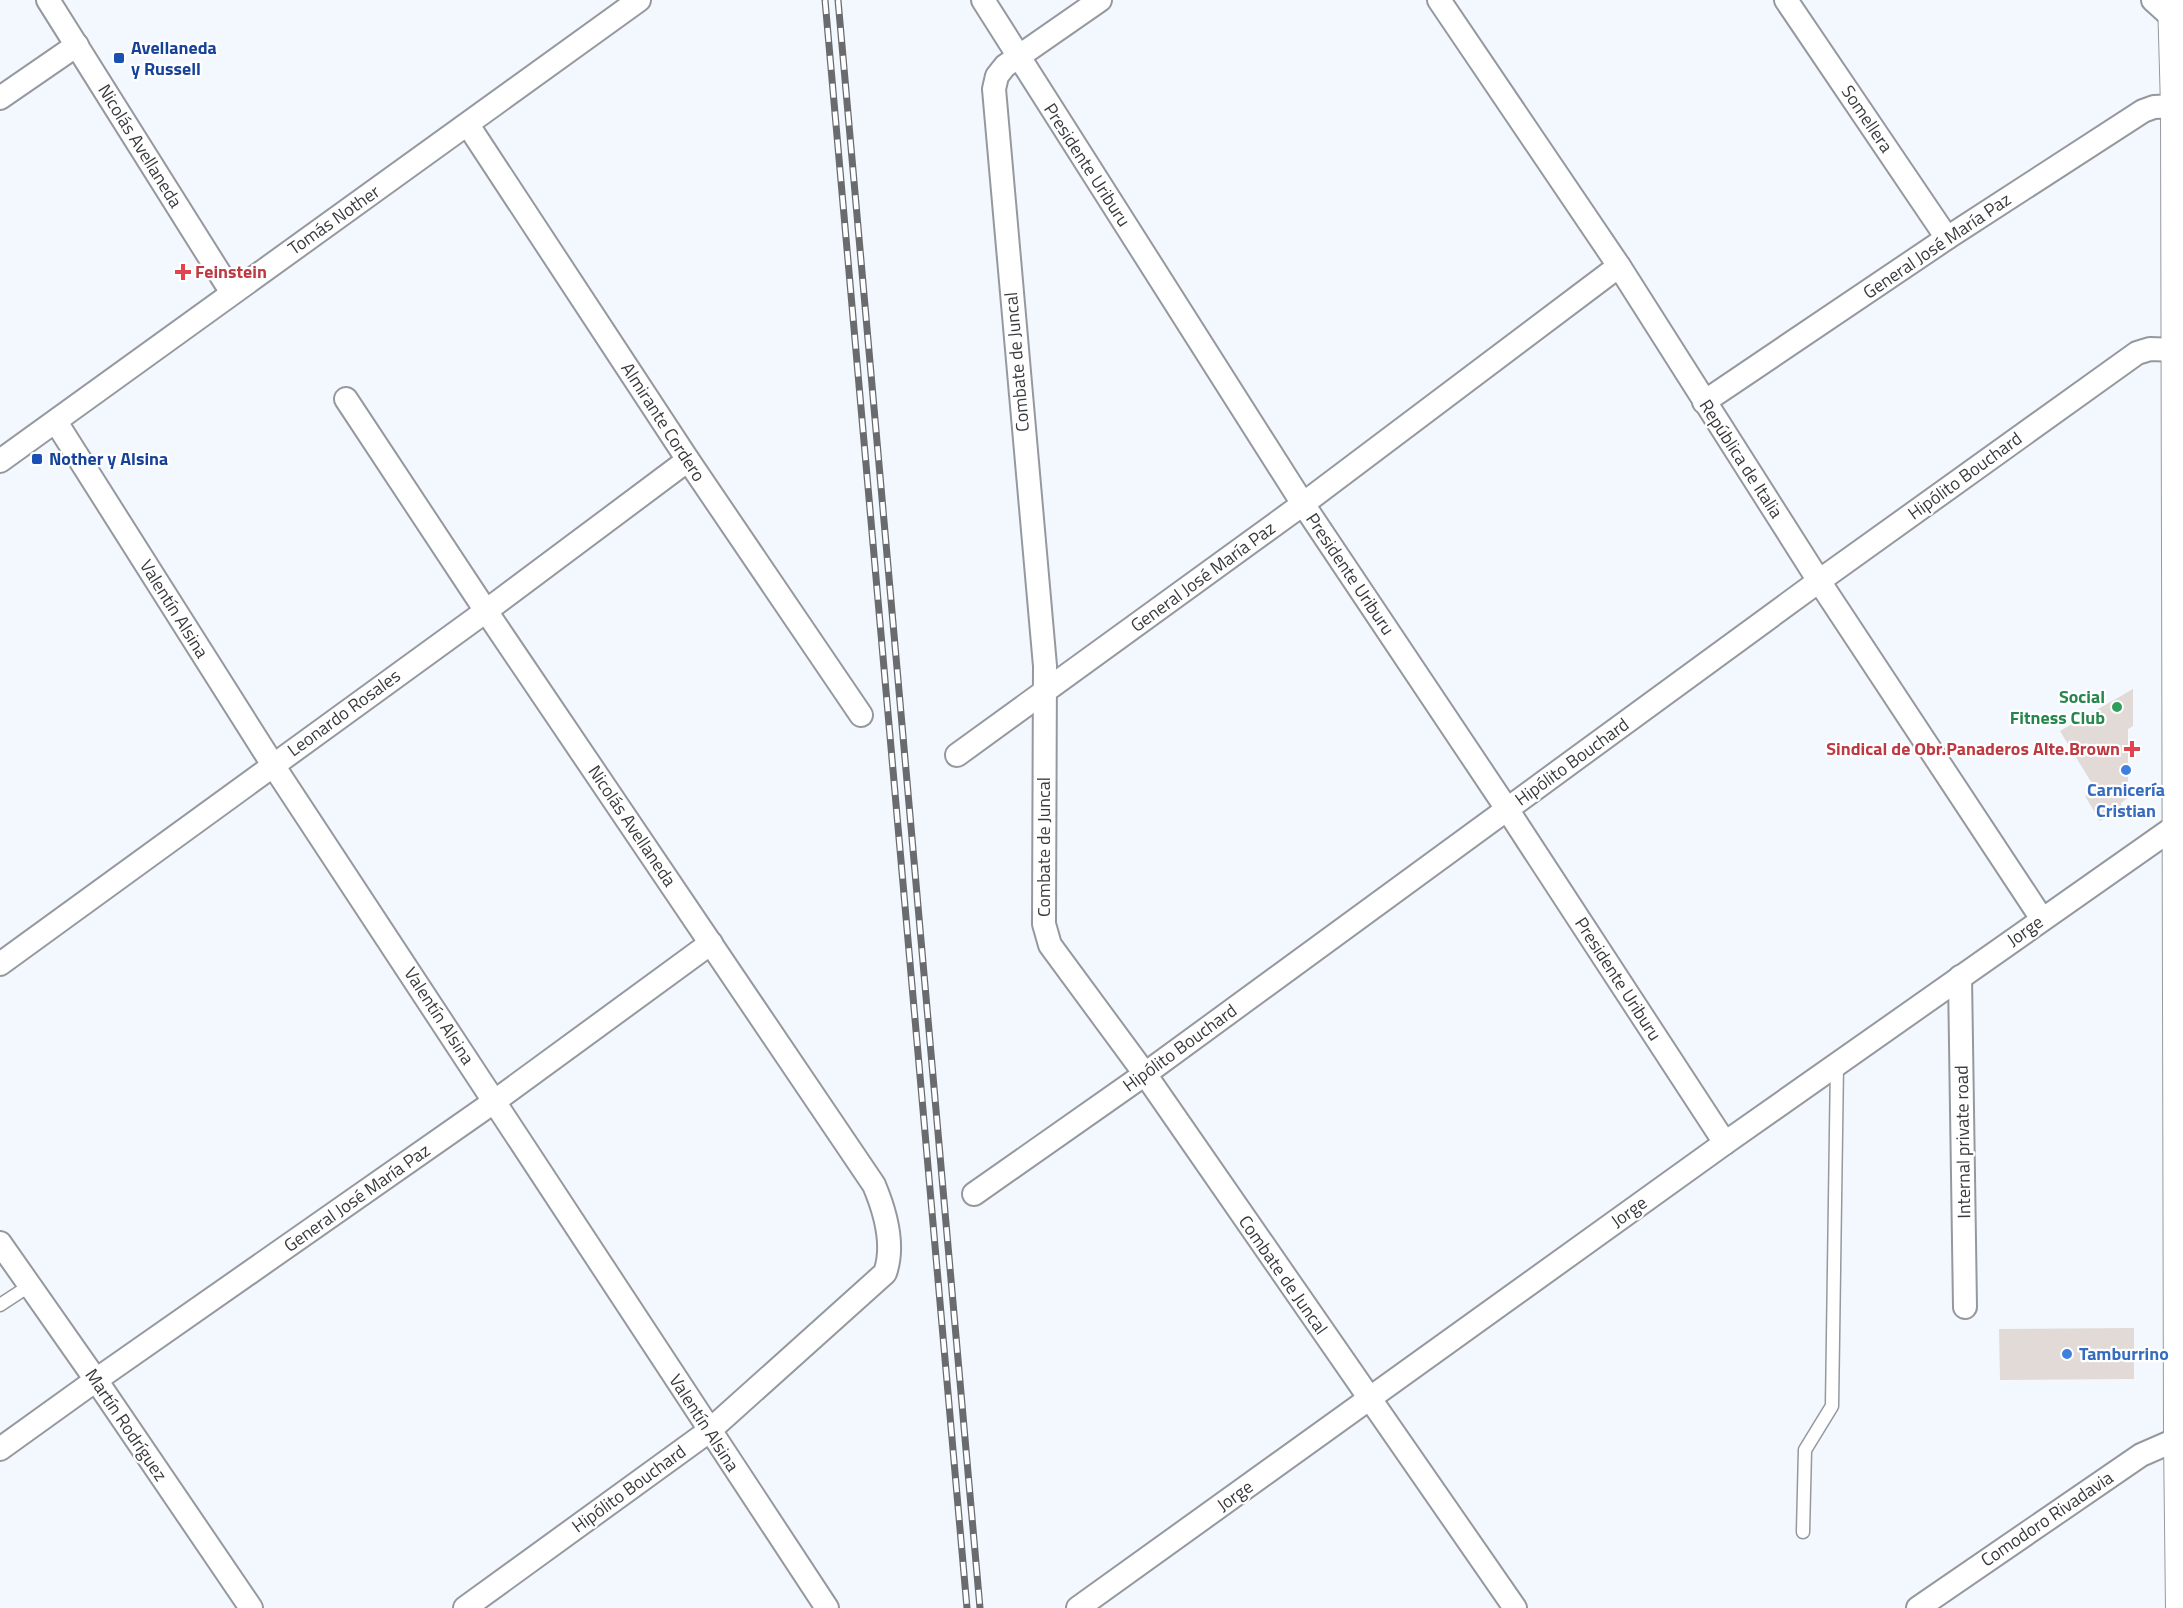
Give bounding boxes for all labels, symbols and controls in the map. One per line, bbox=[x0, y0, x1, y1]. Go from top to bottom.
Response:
place label: Avellaneda y Russell bbox=[131, 34, 217, 82]
marker: Avellaneda y Russell bbox=[112, 51, 126, 65]
street label: Nicolás Avellaneda bbox=[91, 79, 189, 213]
street label: Somellera bbox=[1835, 80, 1900, 158]
street label: Presidente Uriburu bbox=[1037, 98, 1137, 232]
street label: Tomás Nother bbox=[282, 178, 385, 261]
street label: General José María Paz bbox=[1857, 186, 2016, 305]
place label: Feinstein bbox=[195, 258, 267, 285]
marker: Feinstein bbox=[176, 265, 190, 279]
street label: Combate de Juncal bbox=[997, 291, 1036, 433]
street label: Almirante Cordero bbox=[615, 357, 712, 487]
street label: República de Italia bbox=[1693, 394, 1790, 523]
street label: Hipólito Bouchard bbox=[1902, 425, 2027, 526]
place label: Nother y Alsina bbox=[49, 445, 168, 472]
marker: Nother y Alsina bbox=[30, 452, 44, 466]
street label: Presidente Uriburu bbox=[1299, 507, 1401, 640]
street label: General José María Paz bbox=[1125, 515, 1281, 638]
street label: Valentín Alsina bbox=[133, 554, 215, 663]
street label: Leonardo Rosales bbox=[281, 662, 406, 763]
place label: Social Fitness Club bbox=[2010, 683, 2105, 731]
marker: Social Fitness Club bbox=[2110, 700, 2124, 714]
street label: Hipólito Bouchard bbox=[1509, 711, 1634, 812]
place label: Sindical de Obr.Panaderos Alte.Brown bbox=[1826, 735, 2120, 762]
marker: Sindical de Obr.Panaderos Alte.Brown bbox=[2125, 742, 2139, 756]
street label: Nicolás Avellaneda bbox=[582, 760, 683, 892]
marker: Carnicería Cristian bbox=[2119, 763, 2133, 777]
place label: Carnicería Cristian bbox=[2087, 776, 2165, 824]
street label: Combate de Juncal bbox=[1030, 777, 1057, 917]
street label: Jorge bbox=[2001, 908, 2048, 953]
street label: Presidente Uriburu bbox=[1568, 912, 1668, 1046]
street label: Valentín Alsina bbox=[398, 962, 481, 1070]
street label: Hipólito Bouchard bbox=[1117, 997, 1242, 1098]
street label: Internal private road bbox=[1948, 1065, 1977, 1219]
street label: General José María Paz bbox=[278, 1137, 435, 1258]
street label: Jorge bbox=[1605, 1189, 1652, 1234]
street label: Combate de Juncal bbox=[1232, 1210, 1335, 1340]
place label: Tamburrino bbox=[2079, 1340, 2169, 1367]
marker: Tamburrino bbox=[2060, 1347, 2074, 1361]
street label: Martín Rodríguez bbox=[79, 1363, 174, 1486]
street label: Valentín Alsina bbox=[663, 1369, 746, 1477]
street label: Hipólito Bouchard bbox=[566, 1438, 691, 1539]
street label: Comodoro Rivadavia bbox=[1975, 1464, 2118, 1573]
street label: Jorge bbox=[1211, 1473, 1258, 1518]

